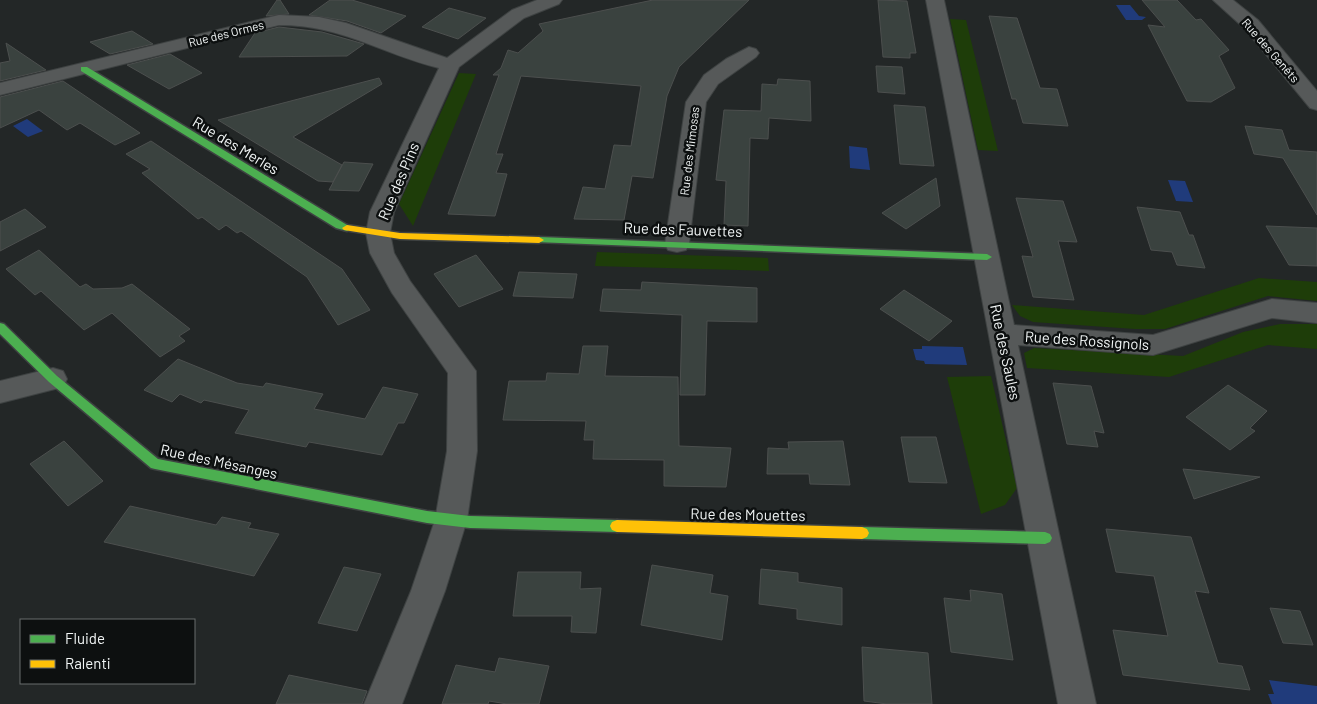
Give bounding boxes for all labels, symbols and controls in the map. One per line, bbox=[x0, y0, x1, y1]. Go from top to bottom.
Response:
street label: Rue des Genêts bbox=[1239, 15, 1303, 85]
street label: Rue des Ormes bbox=[187, 17, 265, 49]
street label: Rue des Mimosas bbox=[677, 106, 701, 196]
street label: Rue des Merles bbox=[190, 112, 282, 178]
street label: Rue des Pins bbox=[374, 140, 422, 222]
street label: Rue des Fauvettes bbox=[623, 218, 743, 240]
street label: Rue des Saules bbox=[987, 302, 1025, 402]
street label: Rue des Rossignols bbox=[1024, 327, 1150, 353]
street label: Rue des Mésanges bbox=[159, 440, 279, 482]
street label: Rue des Mouettes bbox=[690, 504, 806, 524]
legend bbox=[20, 619, 195, 684]
text: Fluide bbox=[65, 629, 105, 647]
text: Ralenti bbox=[65, 654, 111, 672]

